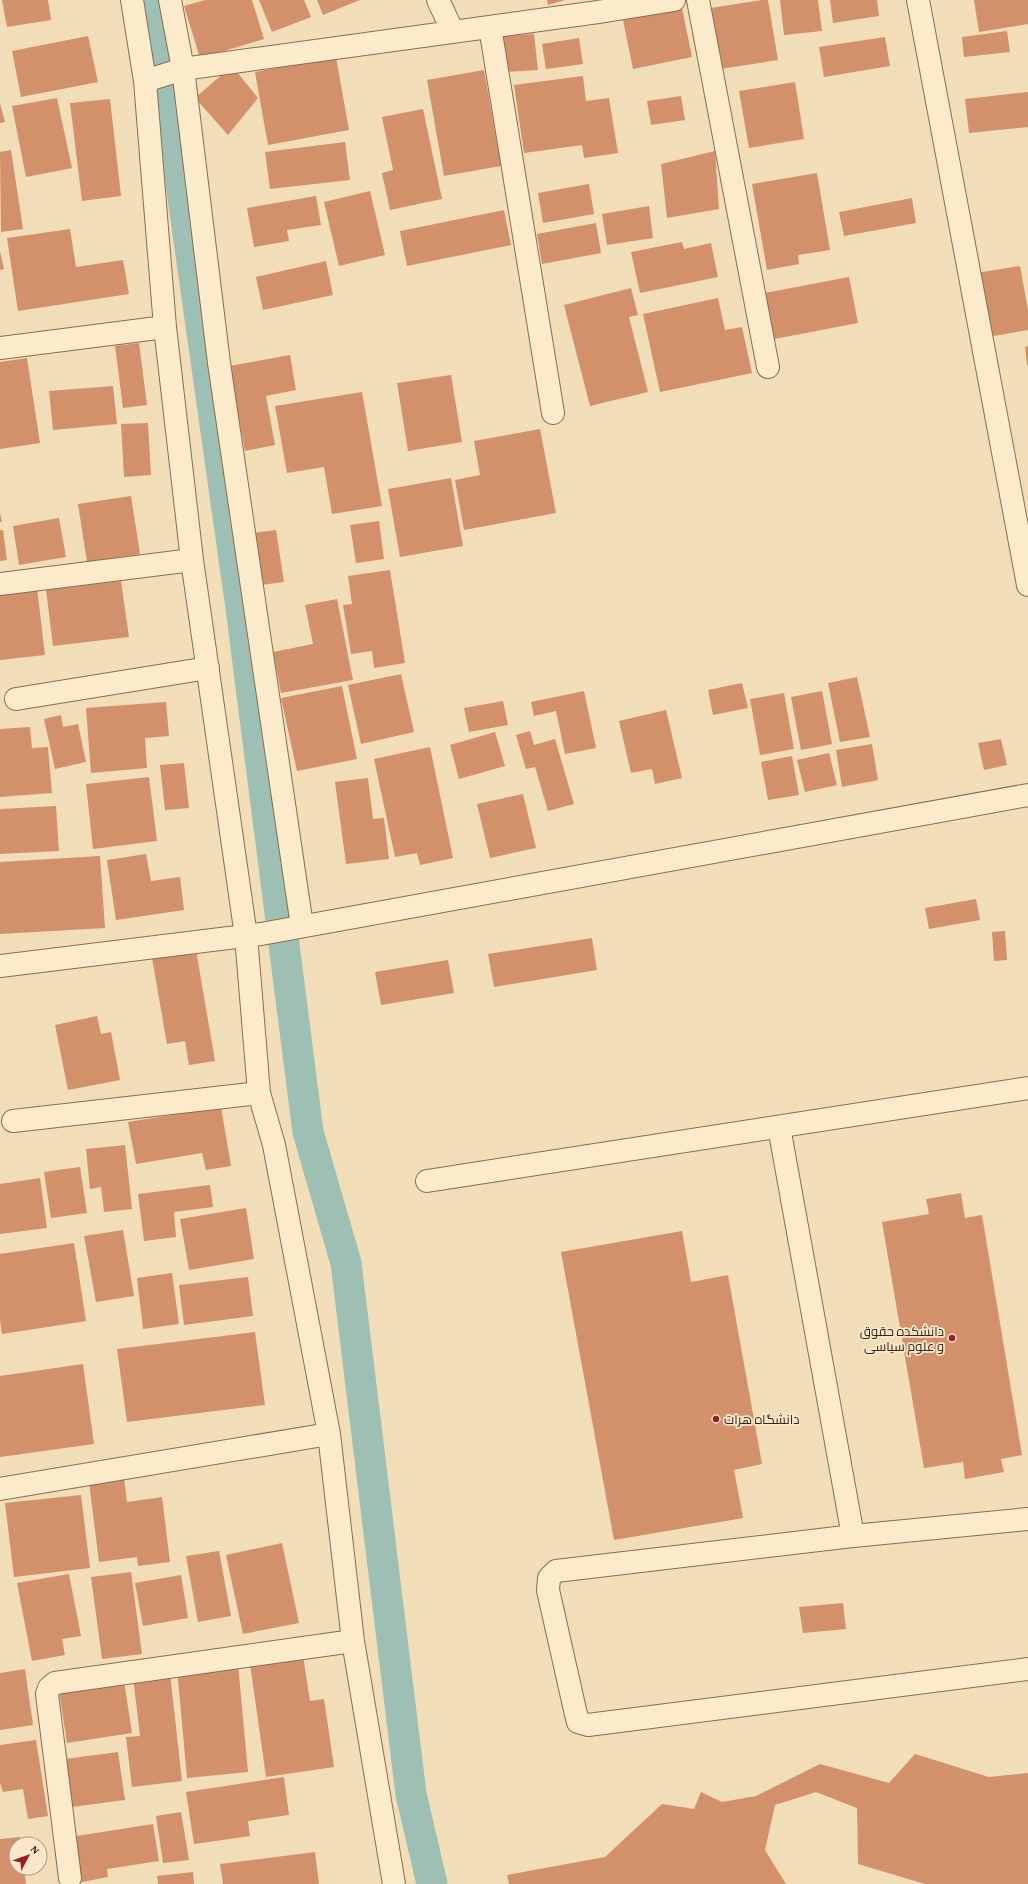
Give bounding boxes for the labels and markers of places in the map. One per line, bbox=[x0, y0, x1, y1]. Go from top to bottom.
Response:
place label: دانشکده حقوق و علوم سیاسی bbox=[860, 1324, 944, 1356]
marker: دانشکده حقوق و علوم سیاسی bbox=[947, 1333, 957, 1343]
place label: دانشگاه هرات bbox=[724, 1412, 800, 1427]
marker: دانشگاه هرات bbox=[711, 1414, 721, 1424]

